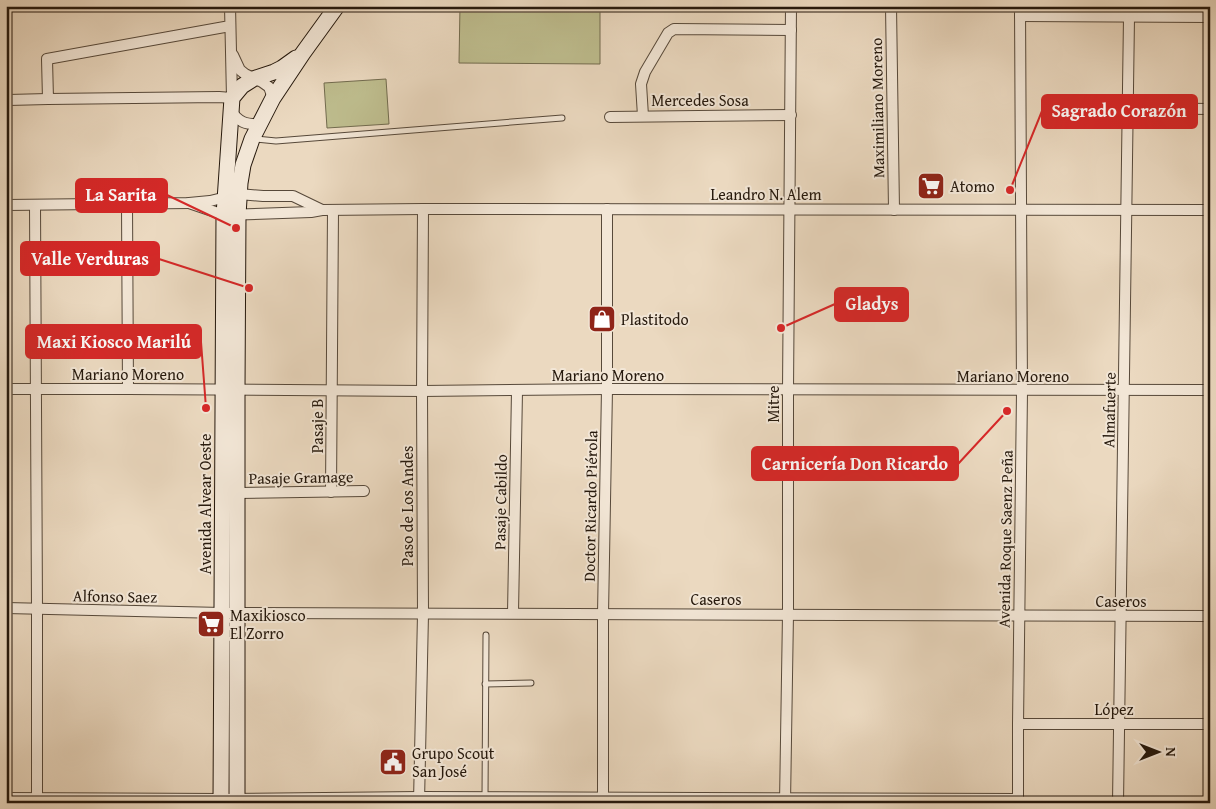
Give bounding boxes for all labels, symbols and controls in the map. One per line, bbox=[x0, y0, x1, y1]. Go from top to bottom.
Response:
street label: Maximiliano Moreno bbox=[864, 38, 890, 178]
street label: Mercedes Sosa bbox=[651, 88, 749, 112]
callout: Sagrado Corazón bbox=[1042, 95, 1197, 128]
text: Sagrado Corazón bbox=[1051, 97, 1187, 124]
supermarket icon: Atomo bbox=[916, 171, 946, 201]
place label: Atomo bbox=[950, 174, 995, 198]
callout: La Sarita bbox=[76, 179, 167, 212]
text: La Sarita bbox=[85, 181, 157, 208]
street label: Leandro N. Alem bbox=[710, 182, 822, 206]
callout: Valle Verduras bbox=[21, 242, 159, 275]
text: Valle Verduras bbox=[31, 245, 149, 272]
callout: Gladys bbox=[835, 288, 908, 321]
text: Gladys bbox=[845, 290, 899, 317]
shop icon: Plastitodo bbox=[587, 304, 617, 334]
place label: Plastitodo bbox=[621, 307, 689, 331]
callout: Maxi Kiosco Marilú bbox=[26, 325, 201, 358]
text: Maxi Kiosco Marilú bbox=[37, 328, 192, 355]
street label: Mariano Moreno bbox=[72, 362, 184, 386]
street label: Mariano Moreno bbox=[552, 363, 664, 387]
street label: Mariano Moreno bbox=[957, 364, 1069, 388]
street label: Almafuerte bbox=[1096, 372, 1122, 448]
street label: Mitre bbox=[761, 385, 785, 423]
street label: Pasaje B bbox=[305, 399, 329, 453]
street label: Doctor Ricardo Piérola bbox=[577, 430, 603, 582]
street label: Avenida Alvear Oeste bbox=[193, 434, 217, 574]
street label: Paso de Los Andes bbox=[395, 446, 419, 566]
callout: Carnicería Don Ricardo bbox=[752, 447, 958, 480]
text: Carnicería Don Ricardo bbox=[762, 450, 949, 477]
street label: Avenida Roque Saenz Peña bbox=[991, 450, 1019, 628]
street label: Pasaje Cabildo bbox=[487, 454, 513, 550]
street label: Pasaje Gramage bbox=[248, 464, 354, 490]
street label: Alfonso Saez bbox=[73, 583, 157, 609]
street label: Caseros bbox=[691, 587, 741, 611]
street label: Caseros bbox=[1096, 589, 1146, 613]
place label: Maxikiosco El Zorro bbox=[230, 603, 306, 645]
supermarket icon: Maxikiosco El Zorro bbox=[196, 609, 226, 639]
street label: López bbox=[1094, 697, 1134, 721]
north arrow bbox=[1134, 726, 1184, 776]
place label: Grupo Scout San José bbox=[412, 741, 495, 783]
public building icon: Grupo Scout San José bbox=[378, 747, 408, 777]
text: N bbox=[1161, 747, 1181, 757]

